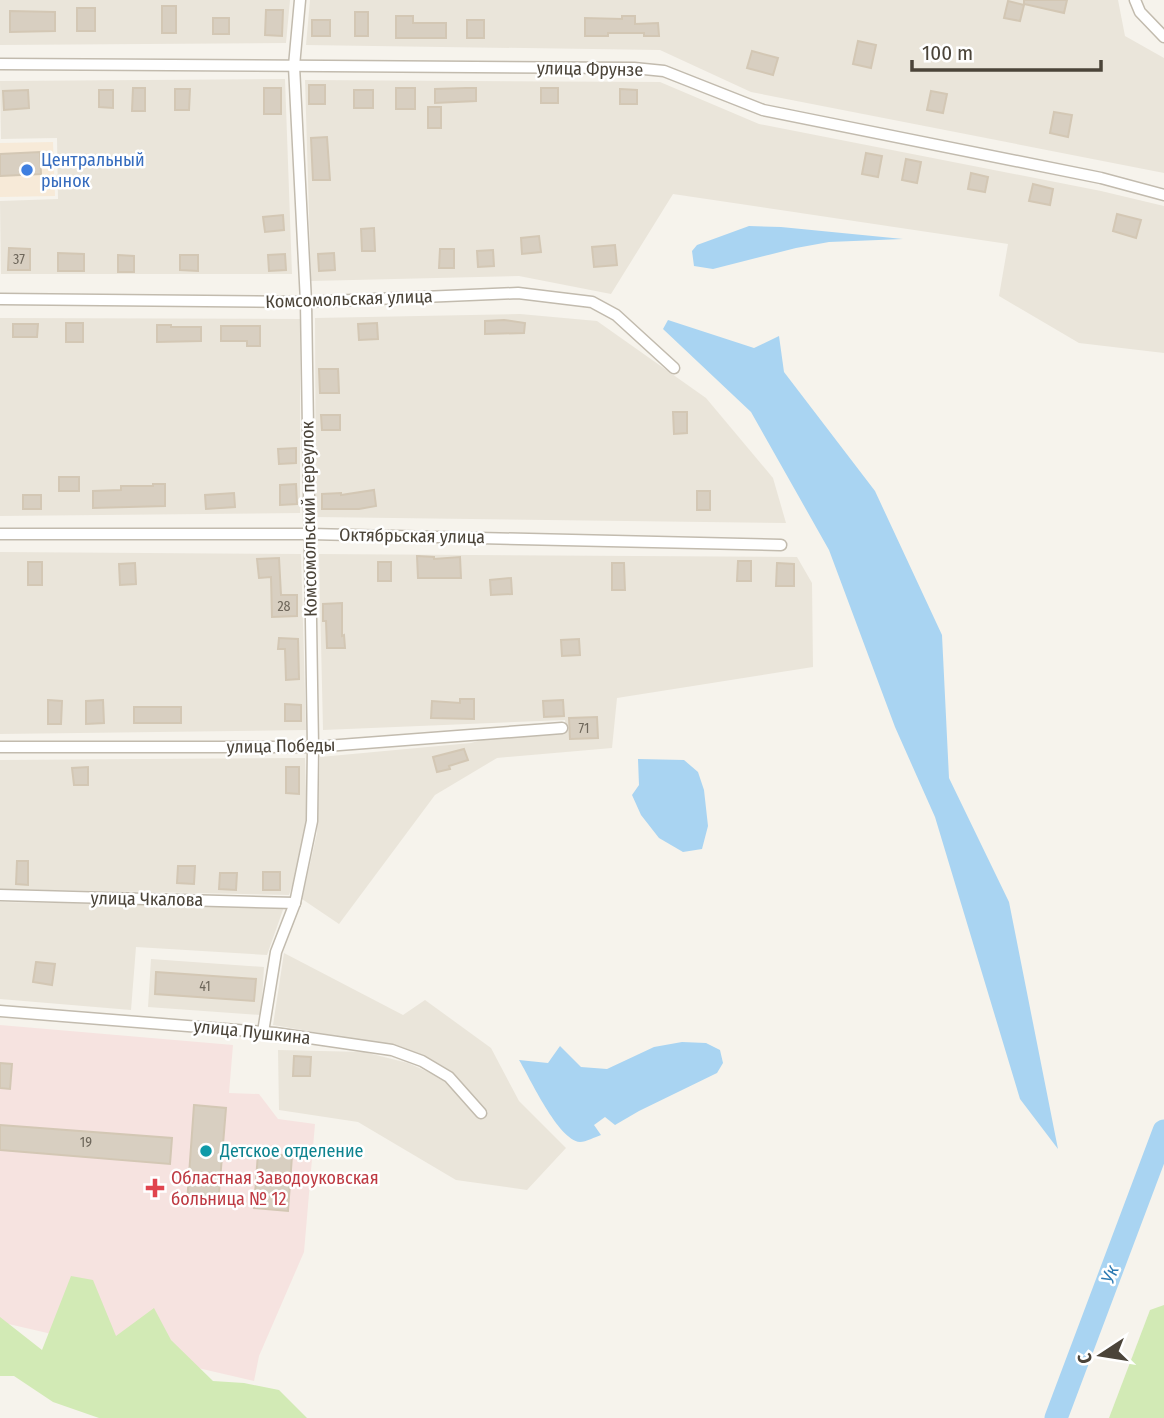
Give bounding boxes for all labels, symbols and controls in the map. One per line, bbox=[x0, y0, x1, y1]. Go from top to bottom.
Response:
scale bar bbox=[912, 28, 1101, 72]
text: 100 m bbox=[922, 40, 973, 66]
street label: улица Фрунзе bbox=[537, 57, 644, 81]
place label: Центральный рынок bbox=[41, 149, 145, 192]
marker: Центральный рынок bbox=[19, 162, 35, 178]
house number: 37 bbox=[13, 251, 25, 268]
street label: Комсомольская улица bbox=[265, 285, 433, 313]
street label: Комсомольский переулок bbox=[296, 420, 322, 617]
street label: Октябрьская улица bbox=[339, 524, 485, 548]
house number: 28 bbox=[277, 598, 291, 615]
house number: 71 bbox=[579, 720, 589, 737]
street label: улица Победы bbox=[226, 734, 336, 758]
street label: улица Чкалова bbox=[91, 887, 204, 911]
house number: 41 bbox=[199, 978, 211, 995]
street label: улица Пушкина bbox=[192, 1015, 312, 1049]
house number: 19 bbox=[80, 1134, 92, 1151]
place label: Детское отделение bbox=[219, 1140, 364, 1162]
marker: Детское отделение bbox=[198, 1143, 214, 1159]
place label: Областная Заводоуковская больница № 12 bbox=[171, 1167, 379, 1210]
marker: Областная Заводоуковская больница № 12 bbox=[145, 1178, 165, 1198]
water label: Ук bbox=[1096, 1262, 1124, 1286]
north arrow bbox=[1066, 1320, 1136, 1390]
text: С bbox=[1073, 1351, 1097, 1366]

